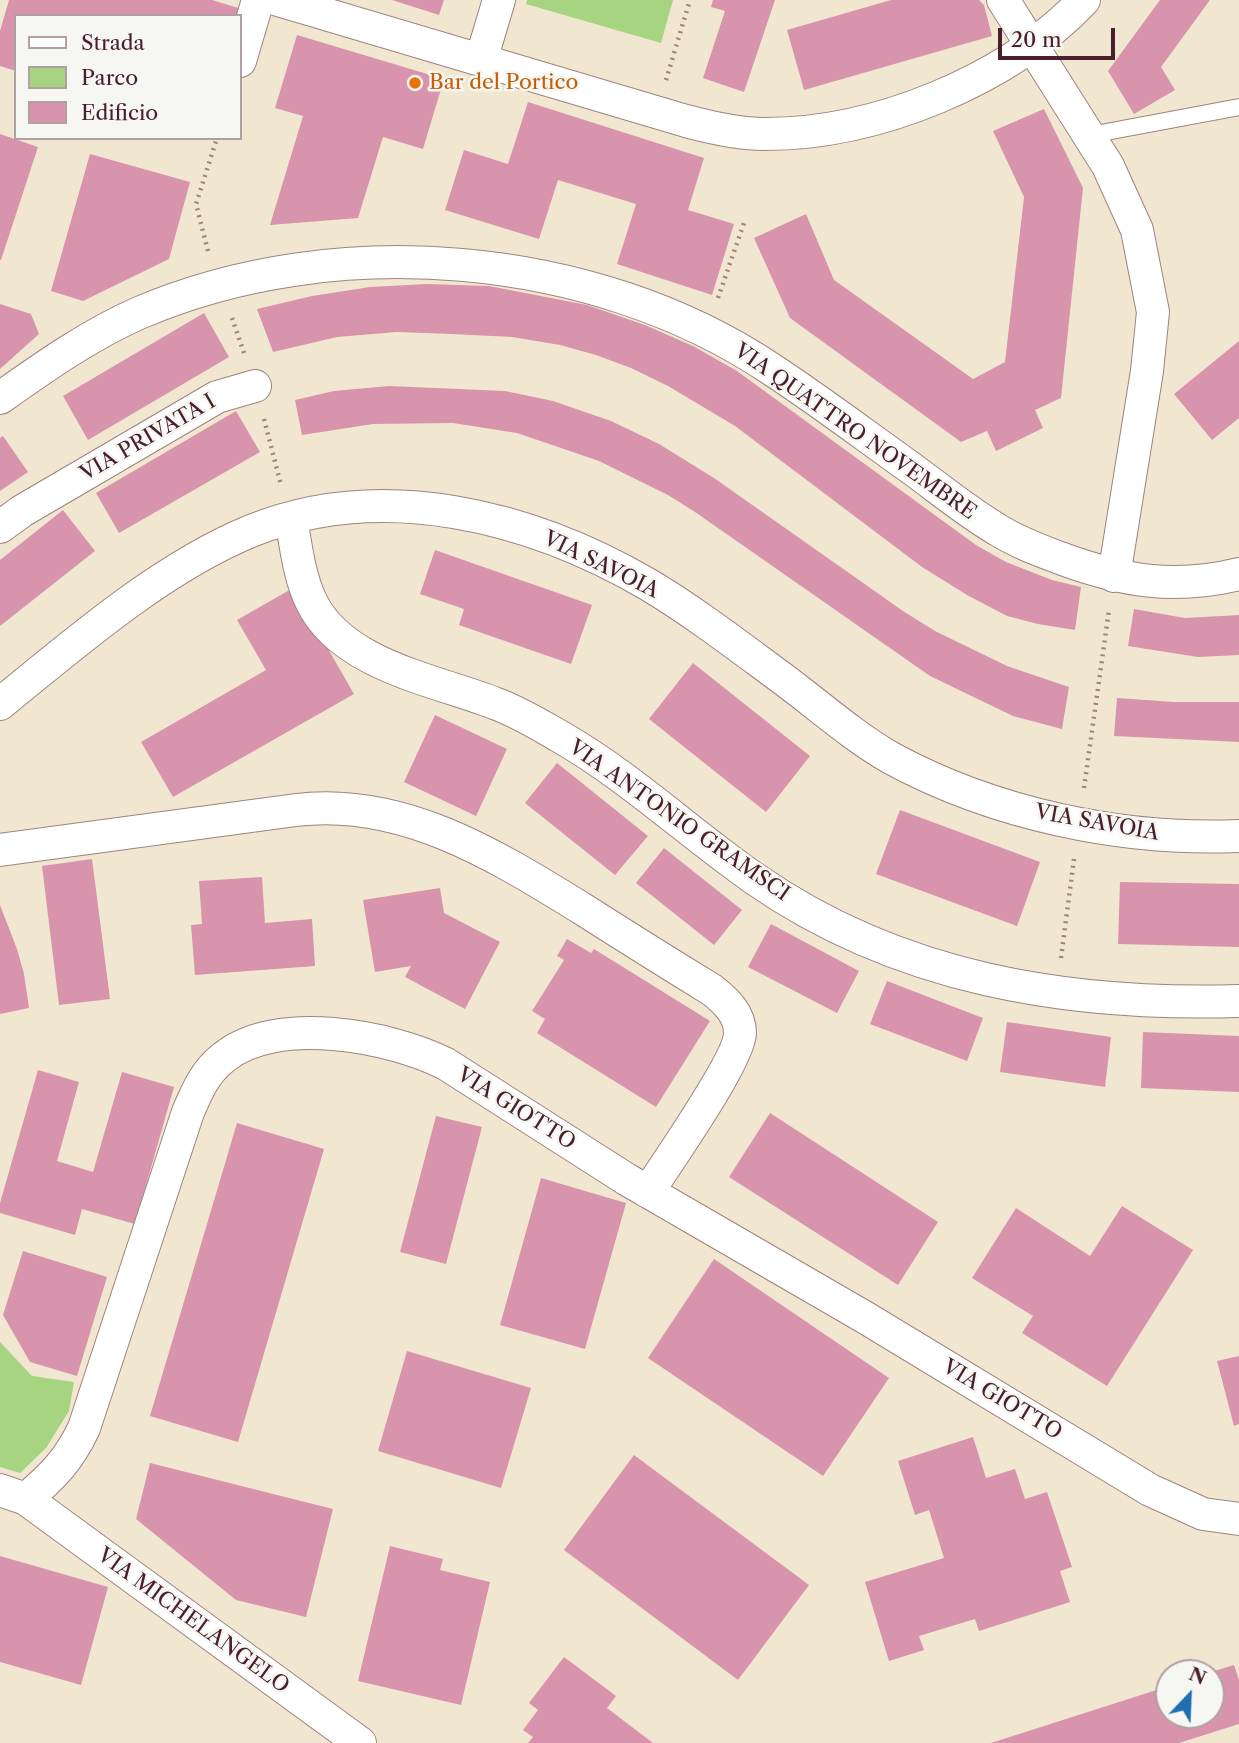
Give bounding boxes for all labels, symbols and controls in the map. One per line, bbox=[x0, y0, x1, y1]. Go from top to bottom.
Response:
legend bbox=[14, 14, 242, 140]
scale bar bbox=[1001, 14, 1118, 58]
text: 20 m bbox=[1011, 27, 1062, 52]
text: Strada bbox=[81, 30, 145, 55]
text: Parco bbox=[81, 65, 138, 90]
place label: Bar del Portico bbox=[429, 70, 578, 96]
marker: Bar del Portico bbox=[407, 75, 423, 91]
text: Edificio bbox=[81, 100, 158, 125]
street label: VIA QUATTRO NOVEMBRE bbox=[729, 339, 981, 525]
street label: VIA PRIVATA I bbox=[76, 389, 220, 487]
street label: VIA SAVOIA bbox=[539, 526, 663, 604]
street label: VIA ANTONIO GRAMSCI bbox=[564, 735, 794, 907]
street label: VIA SAVOIA bbox=[1033, 800, 1161, 846]
street label: VIA GIOTTO bbox=[452, 1062, 580, 1156]
street label: VIA GIOTTO bbox=[938, 1354, 1066, 1446]
street label: VIA MICHELANGELO bbox=[92, 1543, 294, 1699]
north arrow bbox=[1155, 1659, 1225, 1729]
text: N bbox=[1186, 1662, 1210, 1690]

